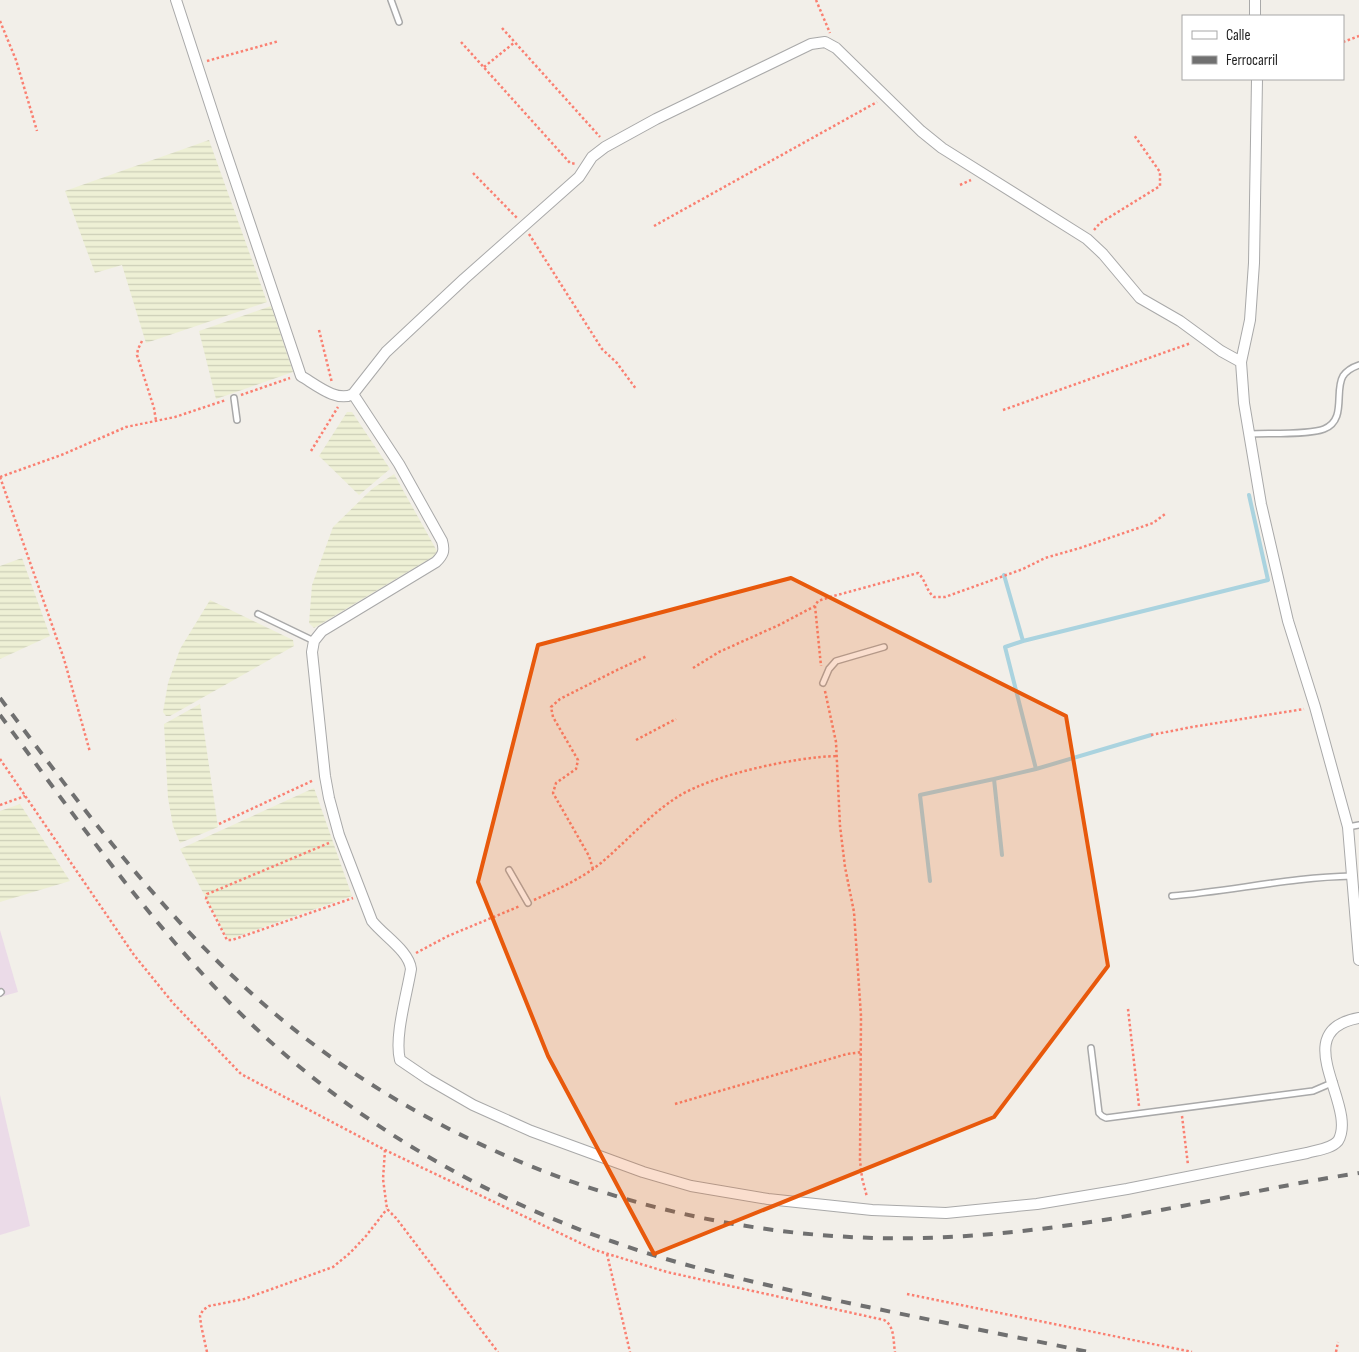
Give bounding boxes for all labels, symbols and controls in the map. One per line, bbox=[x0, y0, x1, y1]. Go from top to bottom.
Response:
legend bbox=[1182, 15, 1344, 80]
text: Calle bbox=[1226, 26, 1250, 45]
text: Ferrocarril bbox=[1226, 51, 1278, 70]

